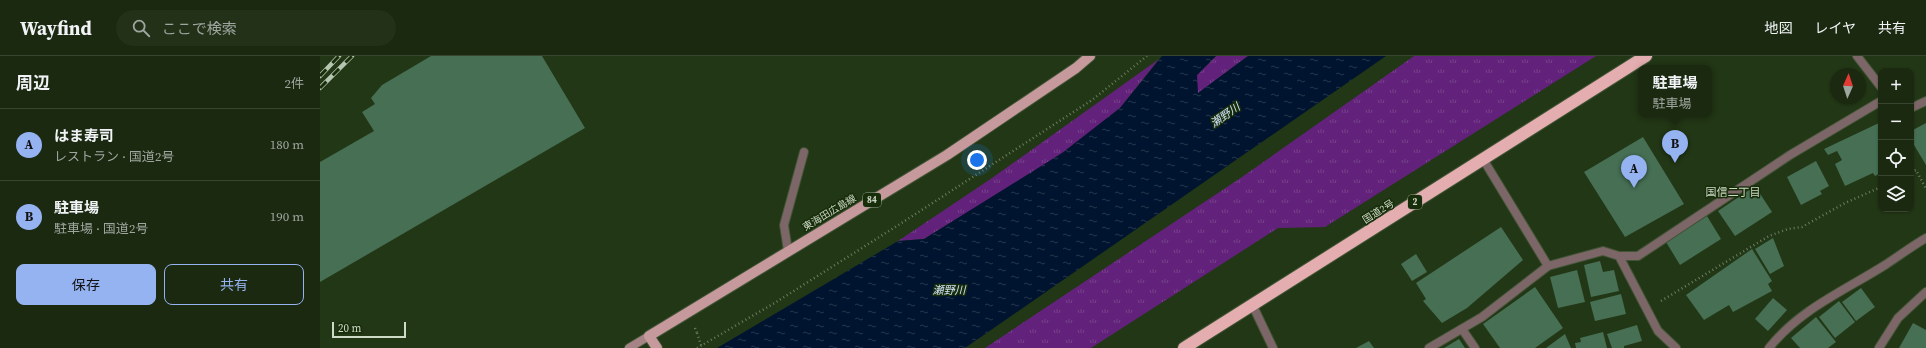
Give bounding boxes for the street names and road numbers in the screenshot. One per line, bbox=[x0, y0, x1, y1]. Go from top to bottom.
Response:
street label: 東海田広島線 bbox=[800, 191, 858, 233]
road number: 84 bbox=[863, 193, 881, 207]
road number: 2 bbox=[1408, 195, 1422, 209]
street label: 国道2号 bbox=[1360, 197, 1397, 226]

